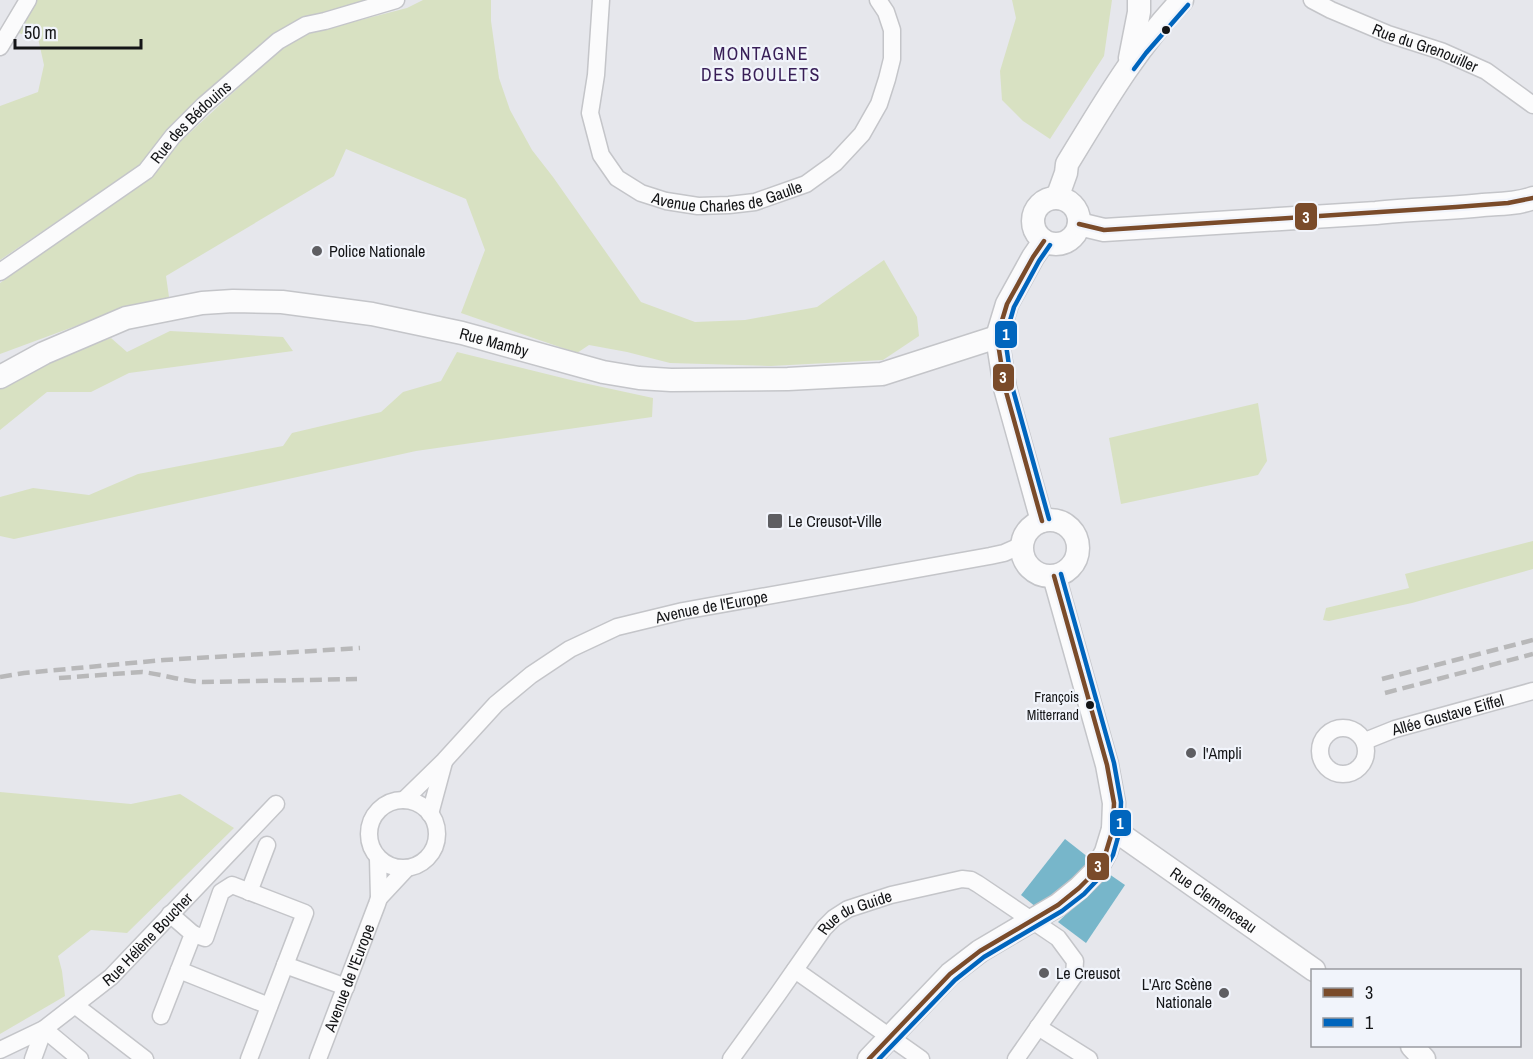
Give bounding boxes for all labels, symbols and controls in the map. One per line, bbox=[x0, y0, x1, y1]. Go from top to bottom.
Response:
scale bar bbox=[15, 12, 141, 50]
street label: Rue du Grenouiller bbox=[1369, 18, 1482, 77]
text: 50 m bbox=[24, 20, 57, 45]
unlabelled marker bbox=[1160, 24, 1172, 36]
district label: MONTAGNE DES BOULETS bbox=[701, 41, 821, 87]
street label: Rue des Bédouins bbox=[145, 75, 236, 168]
street label: Avenue Charles de Gaulle bbox=[648, 175, 805, 217]
line badge: 3 bbox=[1294, 202, 1318, 231]
text: 3 bbox=[1302, 206, 1310, 228]
place label: Police Nationale bbox=[329, 240, 425, 262]
marker: Police Nationale bbox=[310, 244, 324, 258]
line badge: 1 bbox=[994, 320, 1018, 349]
street label: Rue Mamby bbox=[457, 322, 532, 362]
text: 1 bbox=[1002, 323, 1010, 345]
line badge: 3 bbox=[992, 363, 1015, 392]
text: 3 bbox=[999, 366, 1007, 388]
place label: Le Creusot-Ville bbox=[788, 510, 882, 532]
marker: Le Creusot-Ville bbox=[766, 512, 784, 530]
street label: Avenue de l'Europe bbox=[652, 585, 769, 629]
place label: François Mitterrand bbox=[1027, 688, 1079, 724]
street label: Allée Gustave Eiffel bbox=[1388, 689, 1506, 741]
marker: François Mitterrand bbox=[1084, 699, 1096, 711]
place label: l'Ampli bbox=[1203, 742, 1242, 764]
marker: l'Ampli bbox=[1184, 746, 1198, 760]
line badge: 1 bbox=[1109, 809, 1132, 837]
text: 1 bbox=[1116, 812, 1124, 834]
line badge: 3 bbox=[1086, 852, 1110, 881]
text: 3 bbox=[1094, 855, 1102, 877]
street label: Rue Clemenceau bbox=[1166, 862, 1262, 938]
street label: Rue du Guide bbox=[812, 884, 895, 939]
street label: Rue Hélène Boucher bbox=[98, 887, 198, 991]
street label: Avenue de l'Europe bbox=[318, 921, 379, 1036]
place label: Le Creusot bbox=[1056, 962, 1121, 984]
marker: Le Creusot bbox=[1037, 966, 1051, 980]
legend bbox=[1311, 969, 1521, 1047]
place label: L'Arc Scène Nationale bbox=[1142, 973, 1212, 1013]
text: 3 bbox=[1365, 980, 1373, 1005]
marker: L'Arc Scène Nationale bbox=[1217, 986, 1231, 1000]
text: 1 bbox=[1365, 1010, 1374, 1035]

